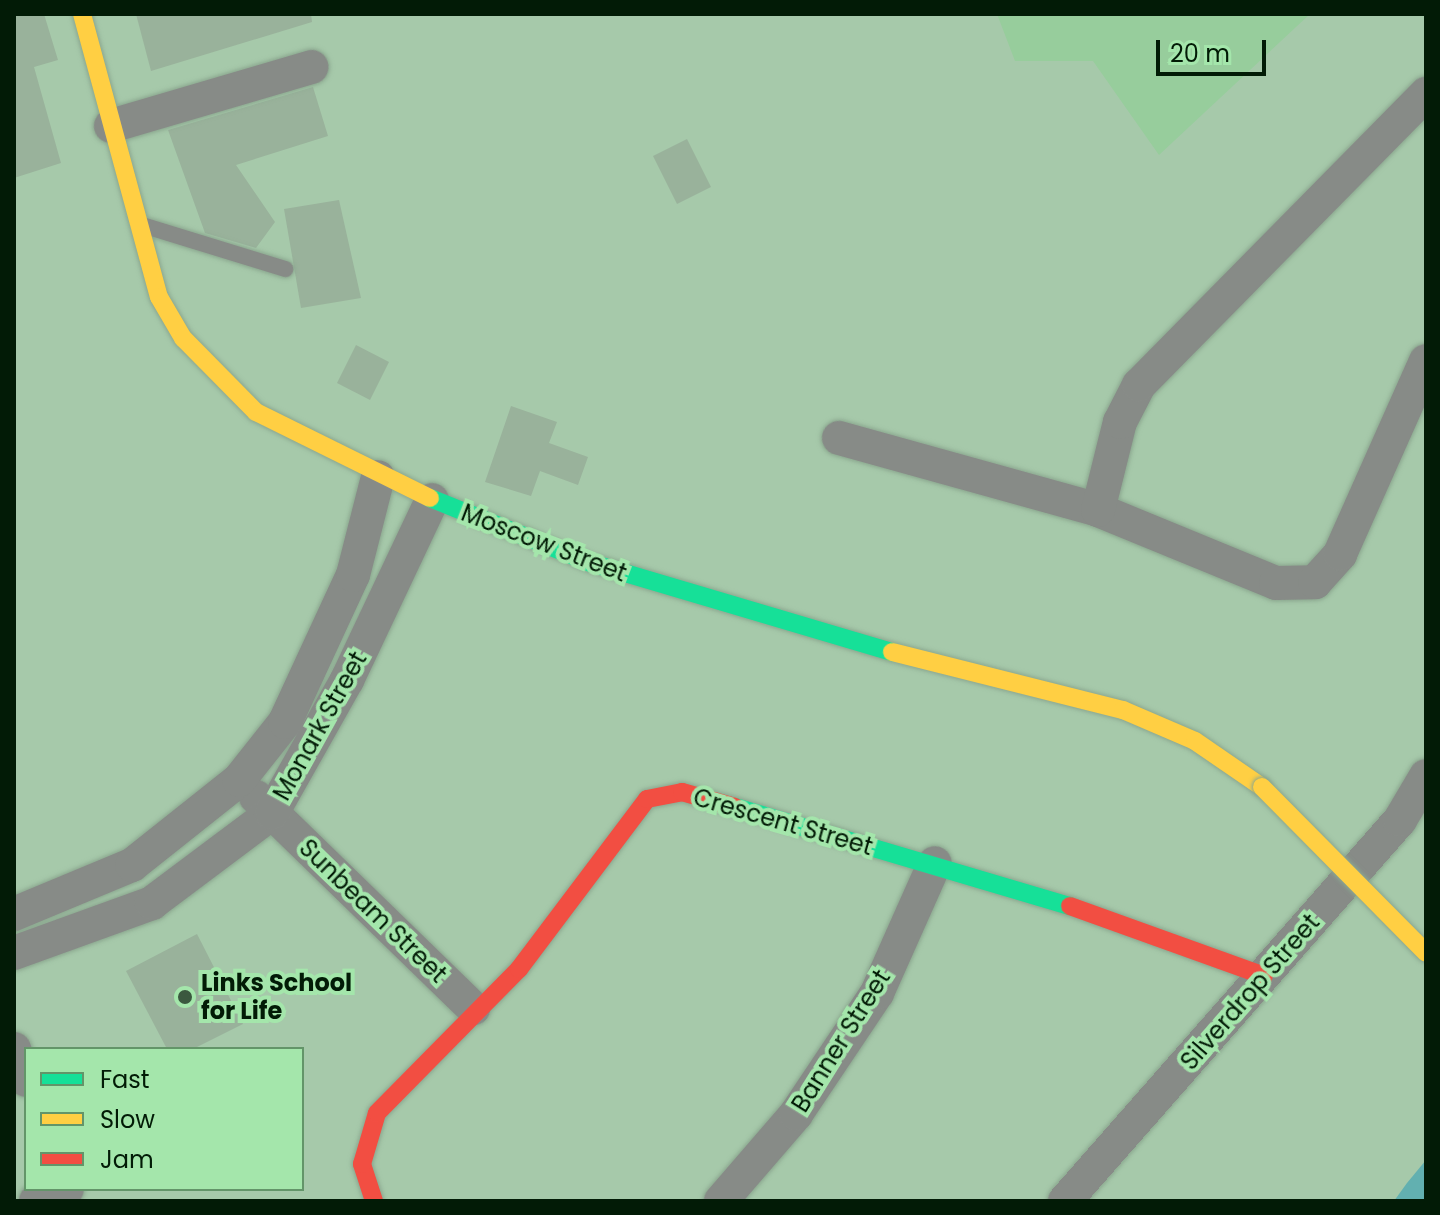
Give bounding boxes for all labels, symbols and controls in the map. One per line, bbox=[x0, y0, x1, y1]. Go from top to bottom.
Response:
scale bar bbox=[1160, 24, 1270, 74]
text: 20 m bbox=[1170, 37, 1230, 70]
street label: Moscow Street bbox=[457, 498, 631, 588]
street label: Monark Street bbox=[267, 647, 373, 805]
street label: Crescent Street bbox=[690, 783, 876, 861]
street label: Sunbeam Street bbox=[293, 833, 453, 989]
street label: Silverdrop Street bbox=[1175, 908, 1325, 1076]
street label: Banner Street bbox=[786, 965, 896, 1117]
place label: Links School for Life bbox=[201, 969, 352, 1025]
marker: Links School for Life bbox=[176, 988, 194, 1006]
legend bbox=[24, 1047, 304, 1191]
text: Fast bbox=[100, 1063, 150, 1096]
text: Slow bbox=[100, 1103, 155, 1136]
text: Jam bbox=[100, 1143, 154, 1176]

